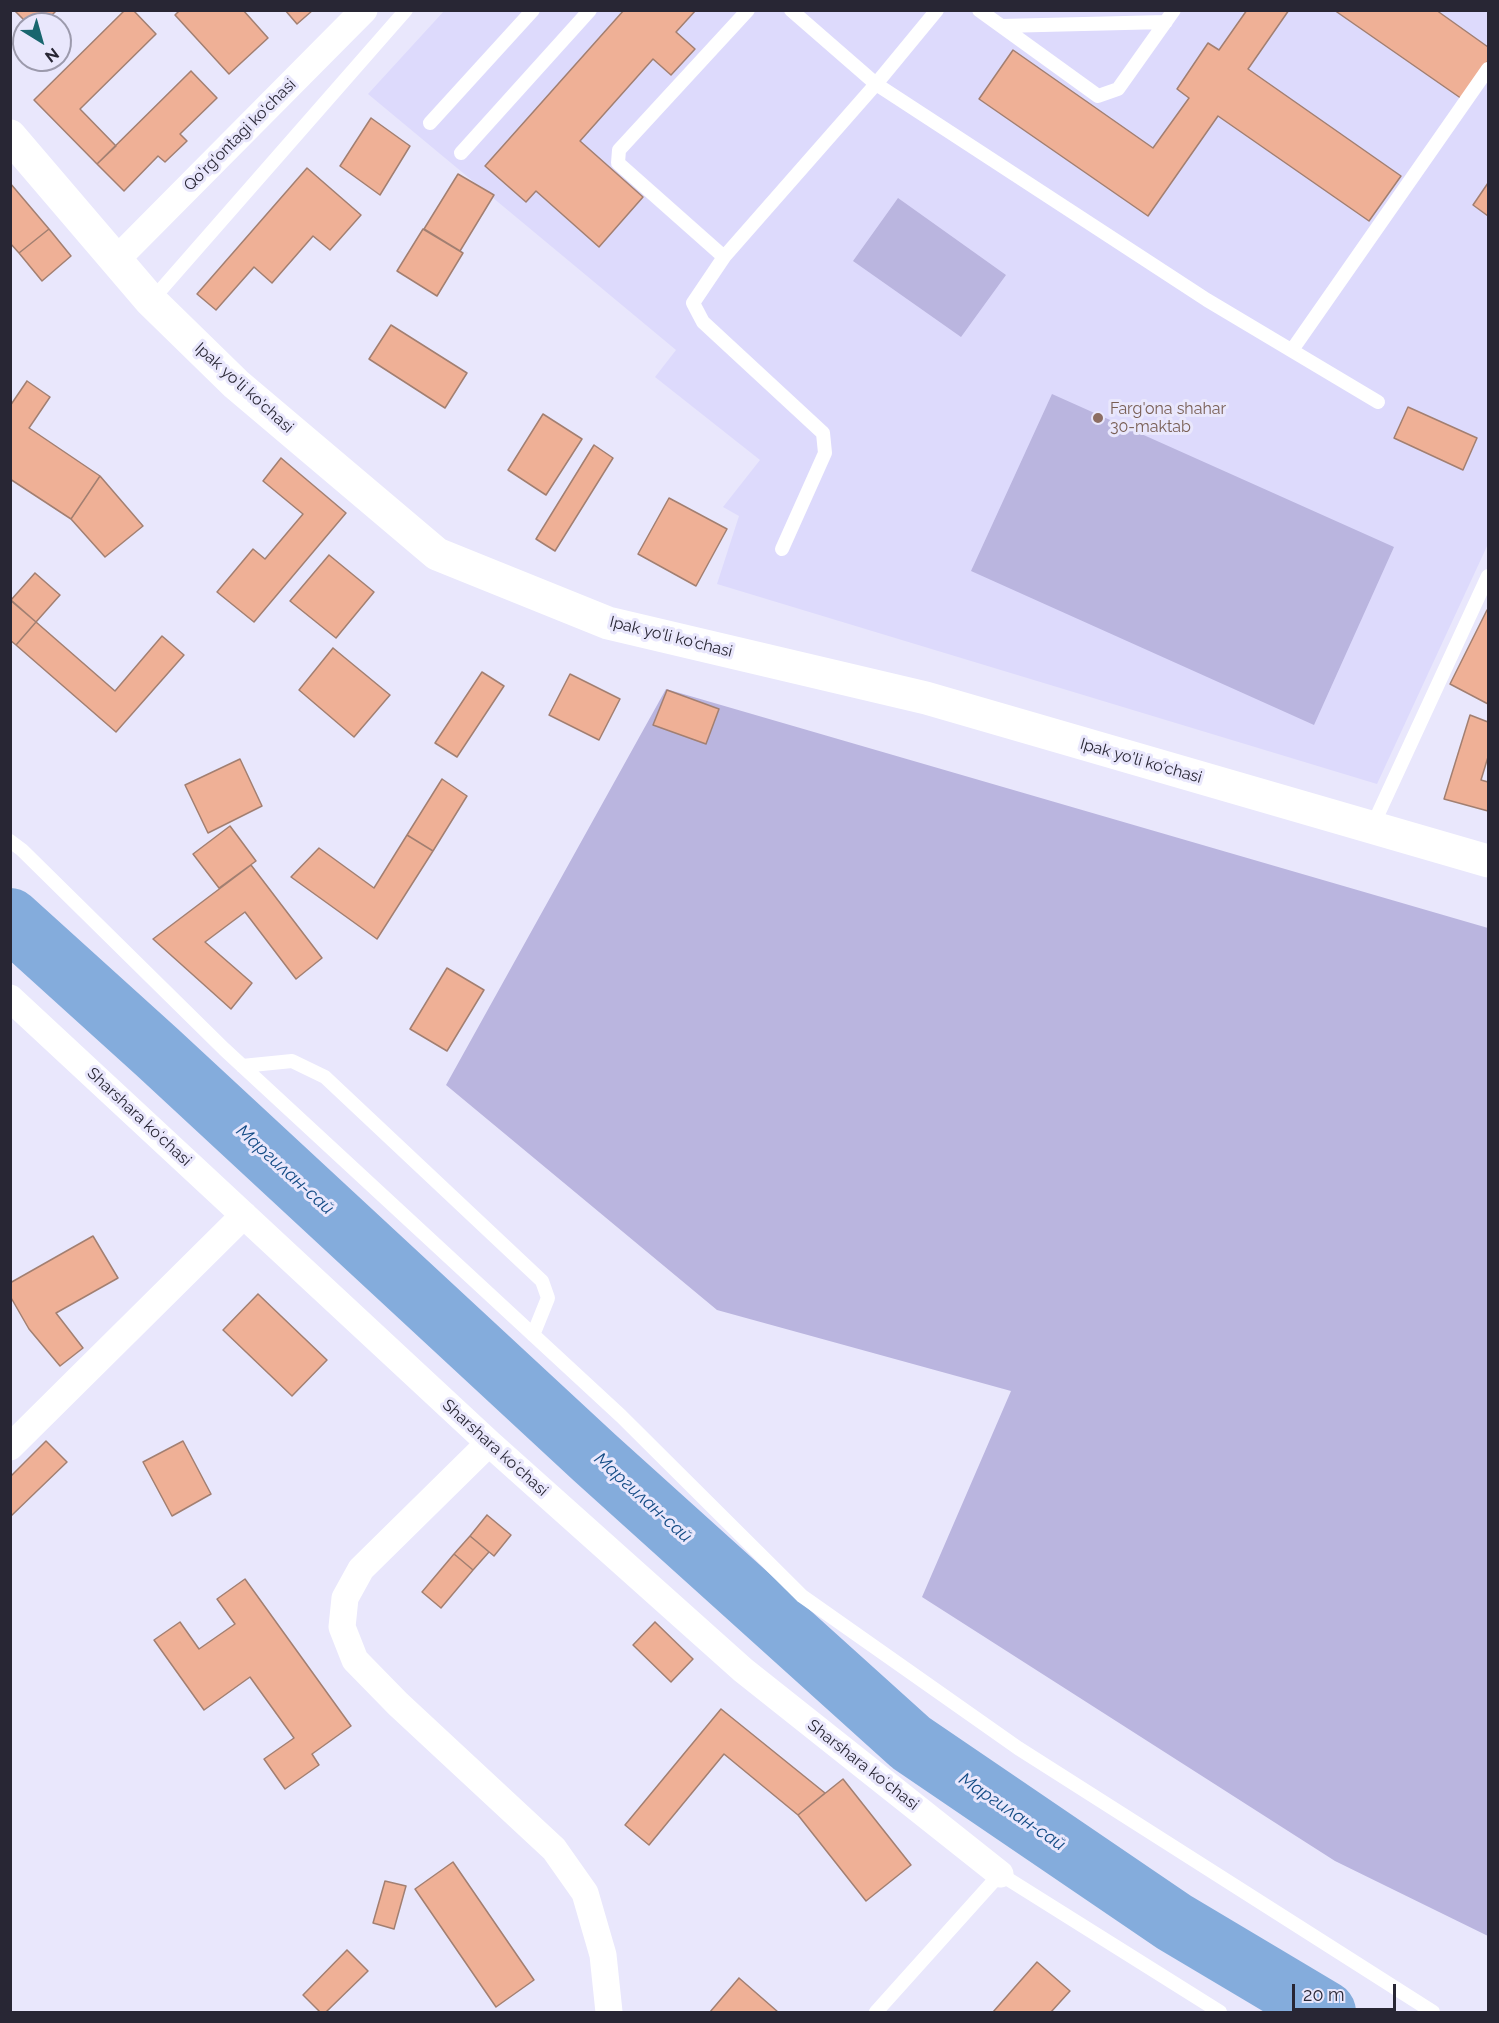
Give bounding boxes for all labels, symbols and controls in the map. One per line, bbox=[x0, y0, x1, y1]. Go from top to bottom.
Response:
north arrow bbox=[12, 12, 72, 72]
text: N bbox=[41, 44, 63, 66]
street label: Qo'rg'ontagi ko'chasi bbox=[180, 75, 300, 195]
street label: Ipak yo'li ko'chasi bbox=[191, 339, 297, 437]
place label: Farg'ona shahar 30-maktab bbox=[1110, 399, 1226, 437]
marker: Farg'ona shahar 30-maktab bbox=[1091, 411, 1105, 425]
street label: Ipak yo'li ko'chasi bbox=[608, 612, 734, 662]
street label: Ipak yo'li ko'chasi bbox=[1078, 734, 1204, 788]
street label: Sharshara koʻchasi bbox=[83, 1064, 195, 1170]
water label: Маргилан-сай bbox=[232, 1121, 338, 1219]
street label: Sharshara koʻchasi bbox=[438, 1395, 552, 1501]
water label: Маргилан-сай bbox=[590, 1449, 696, 1547]
street label: Sharshara koʻchasi bbox=[804, 1716, 922, 1814]
water label: Маргилан-сай bbox=[955, 1768, 1069, 1856]
scale bar bbox=[1295, 1972, 1398, 2010]
text: 20 m bbox=[1303, 1984, 1345, 2005]

